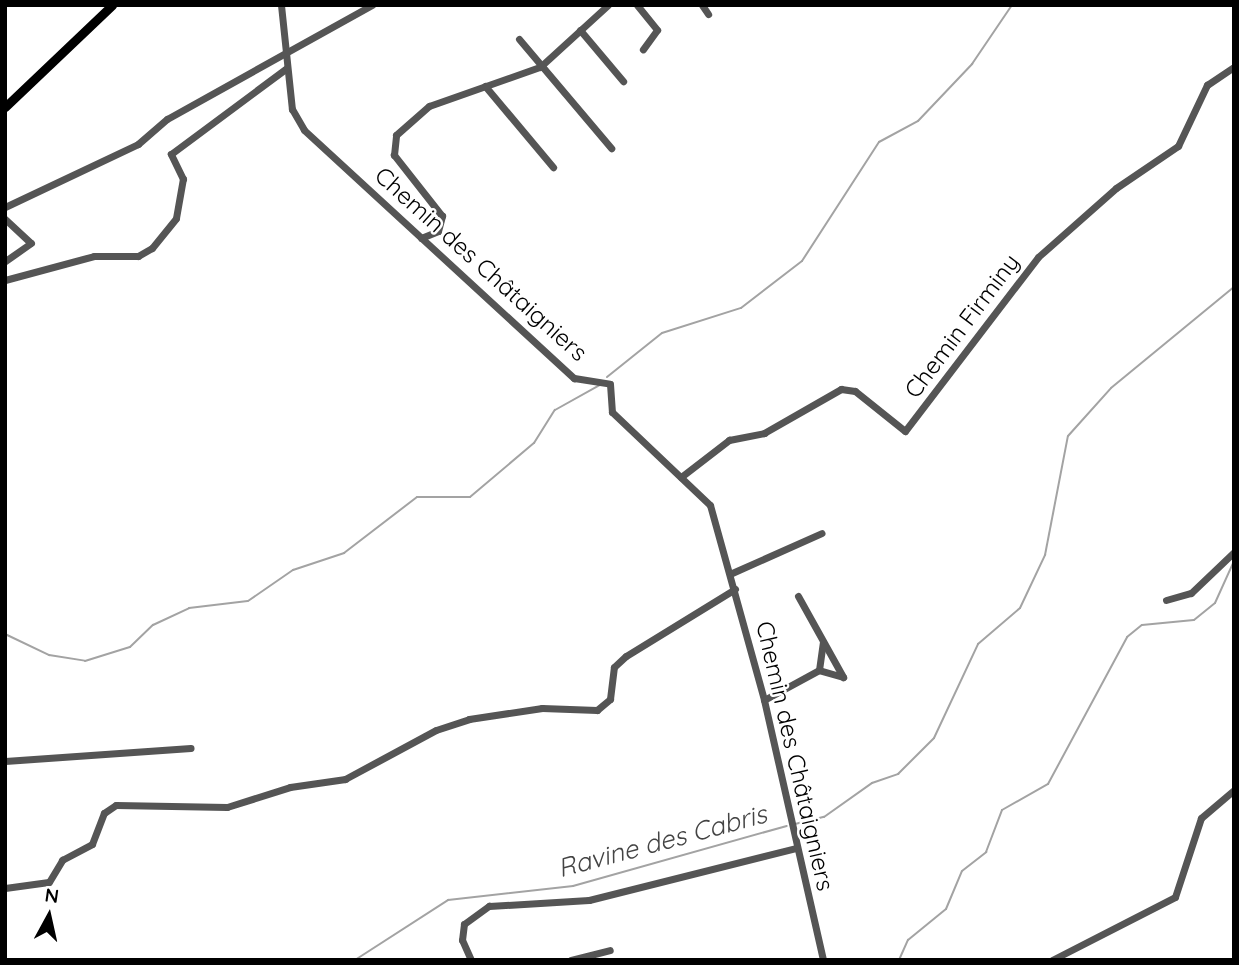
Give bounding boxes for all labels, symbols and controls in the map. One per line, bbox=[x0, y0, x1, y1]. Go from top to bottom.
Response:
street label: Chemin des Châtaigniers bbox=[369, 161, 593, 367]
street label: Chemin Firminy bbox=[899, 248, 1025, 404]
street label: Chemin des Châtaigniers bbox=[750, 618, 840, 894]
water label: Ravine des Cabris bbox=[554, 798, 770, 884]
north arrow bbox=[14, 881, 84, 951]
text: N bbox=[43, 882, 61, 908]

